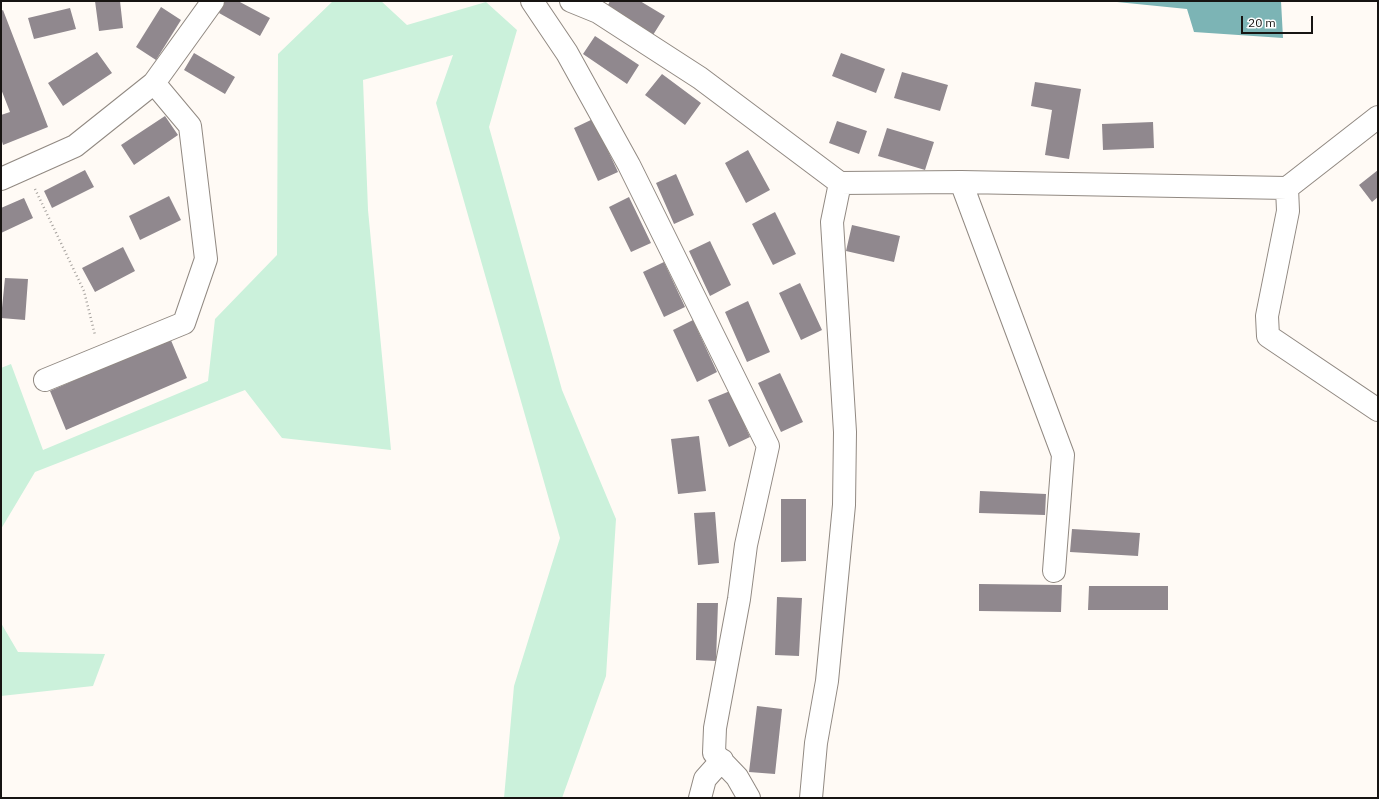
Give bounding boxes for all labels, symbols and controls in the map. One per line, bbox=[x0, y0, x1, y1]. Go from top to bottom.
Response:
scale bar bbox=[1243, 8, 1315, 34]
text: 20 m bbox=[1248, 15, 1276, 30]

